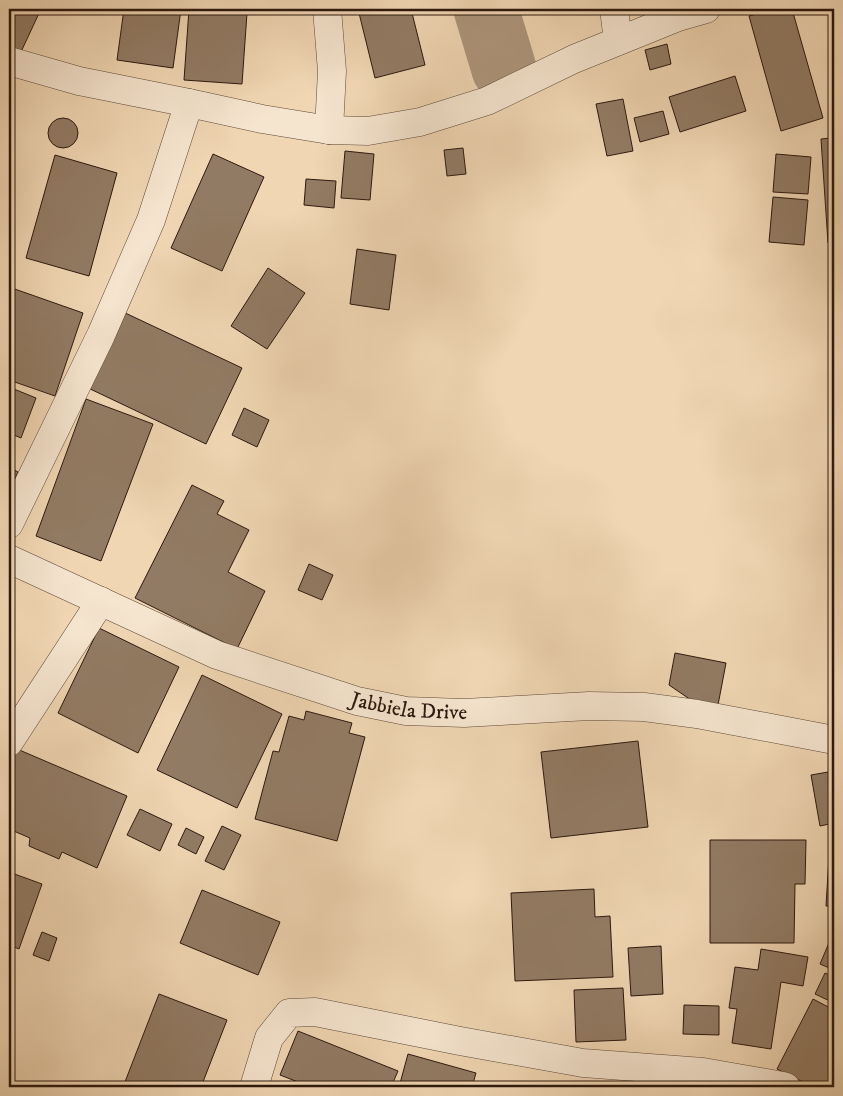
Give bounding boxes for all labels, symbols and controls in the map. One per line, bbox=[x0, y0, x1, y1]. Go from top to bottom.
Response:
street label: Jabbiela Drive bbox=[345, 686, 468, 726]

